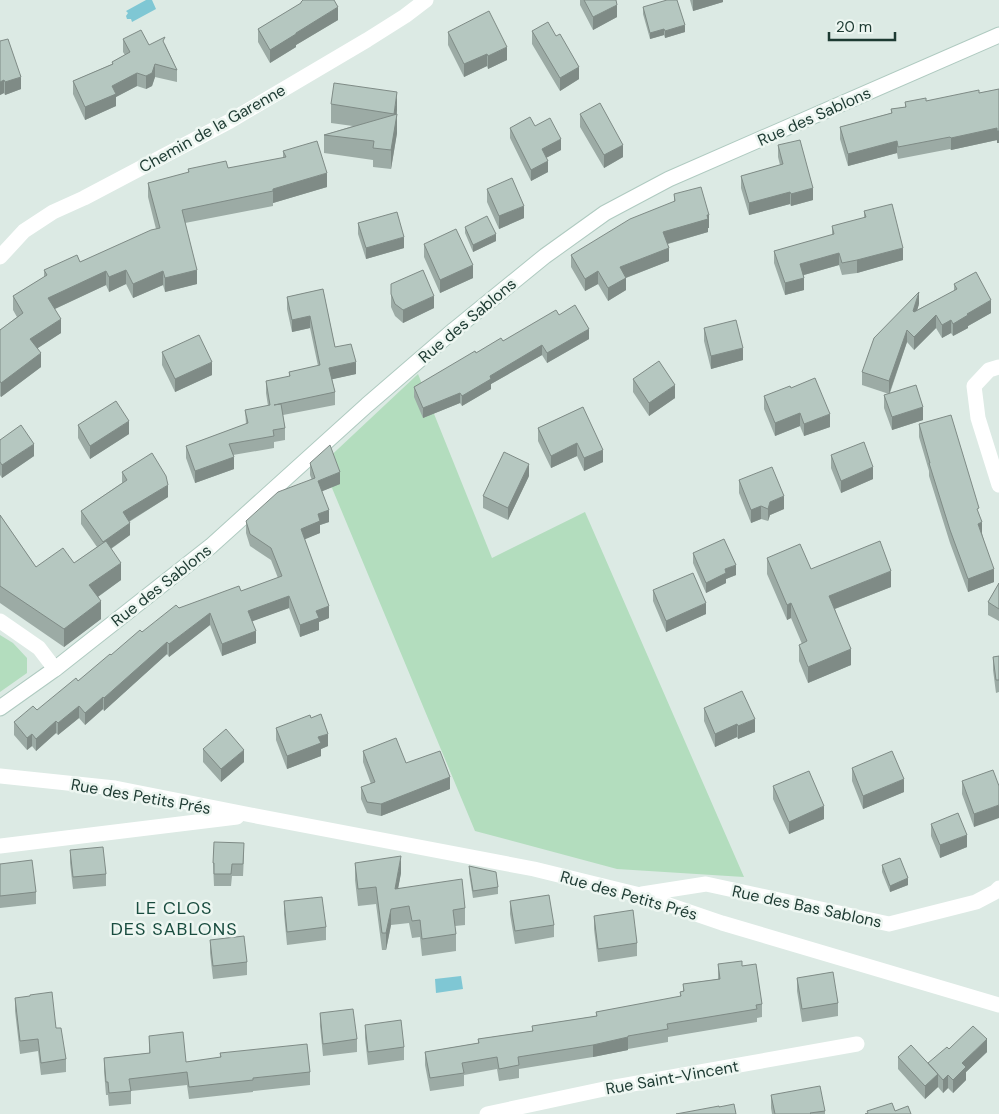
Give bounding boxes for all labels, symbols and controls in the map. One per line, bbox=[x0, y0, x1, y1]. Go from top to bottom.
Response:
scale bar bbox=[829, 10, 895, 42]
text: 20 m bbox=[836, 17, 872, 37]
street label: Chemin de la Garenne bbox=[135, 79, 289, 177]
street label: Rue des Sablons bbox=[754, 82, 874, 151]
street label: Rue des Sablons bbox=[414, 273, 521, 368]
street label: Rue des Sablons bbox=[107, 540, 216, 631]
street label: Rue des Petits Prés bbox=[69, 774, 213, 819]
street label: Rue des Petits Prés bbox=[558, 866, 700, 925]
street label: Rue des Bas Sablons bbox=[730, 880, 884, 933]
district label: LE CLOS DES SABLONS bbox=[110, 896, 238, 941]
street label: Rue Saint-Vincent bbox=[604, 1055, 740, 1100]

